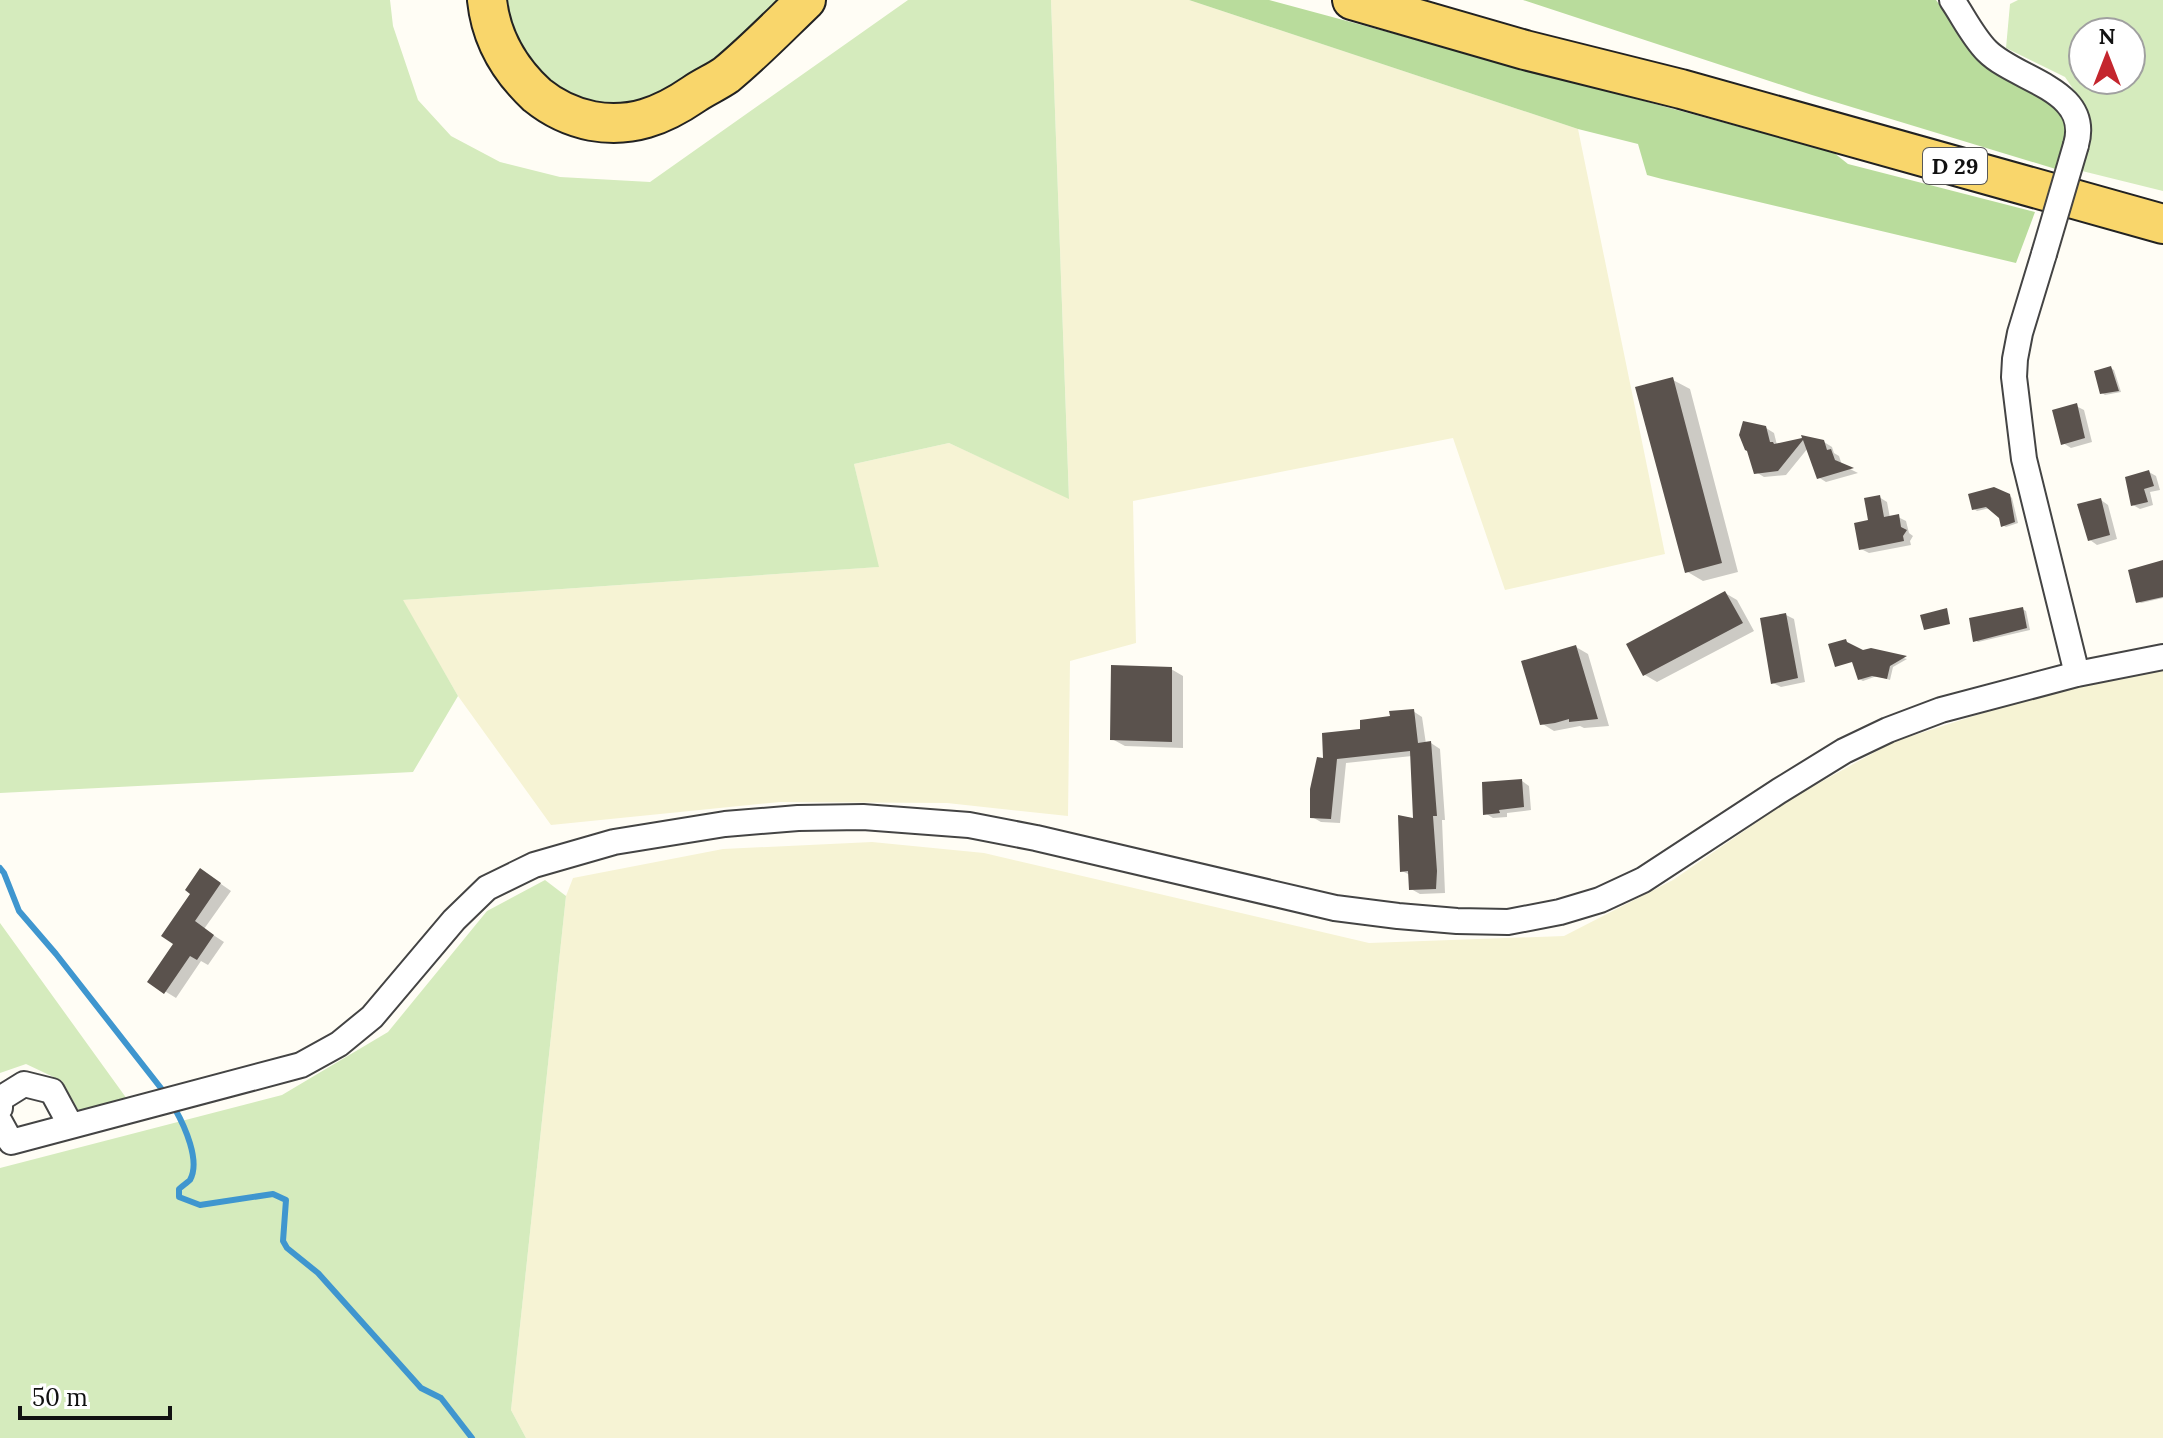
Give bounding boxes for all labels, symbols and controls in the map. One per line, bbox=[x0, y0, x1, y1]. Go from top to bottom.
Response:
north arrow bbox=[2067, 16, 2147, 96]
text: N bbox=[2098, 22, 2116, 50]
road number: D 29 bbox=[1923, 148, 1987, 184]
scale bar bbox=[20, 1370, 170, 1420]
text: 50 m bbox=[32, 1382, 88, 1413]

